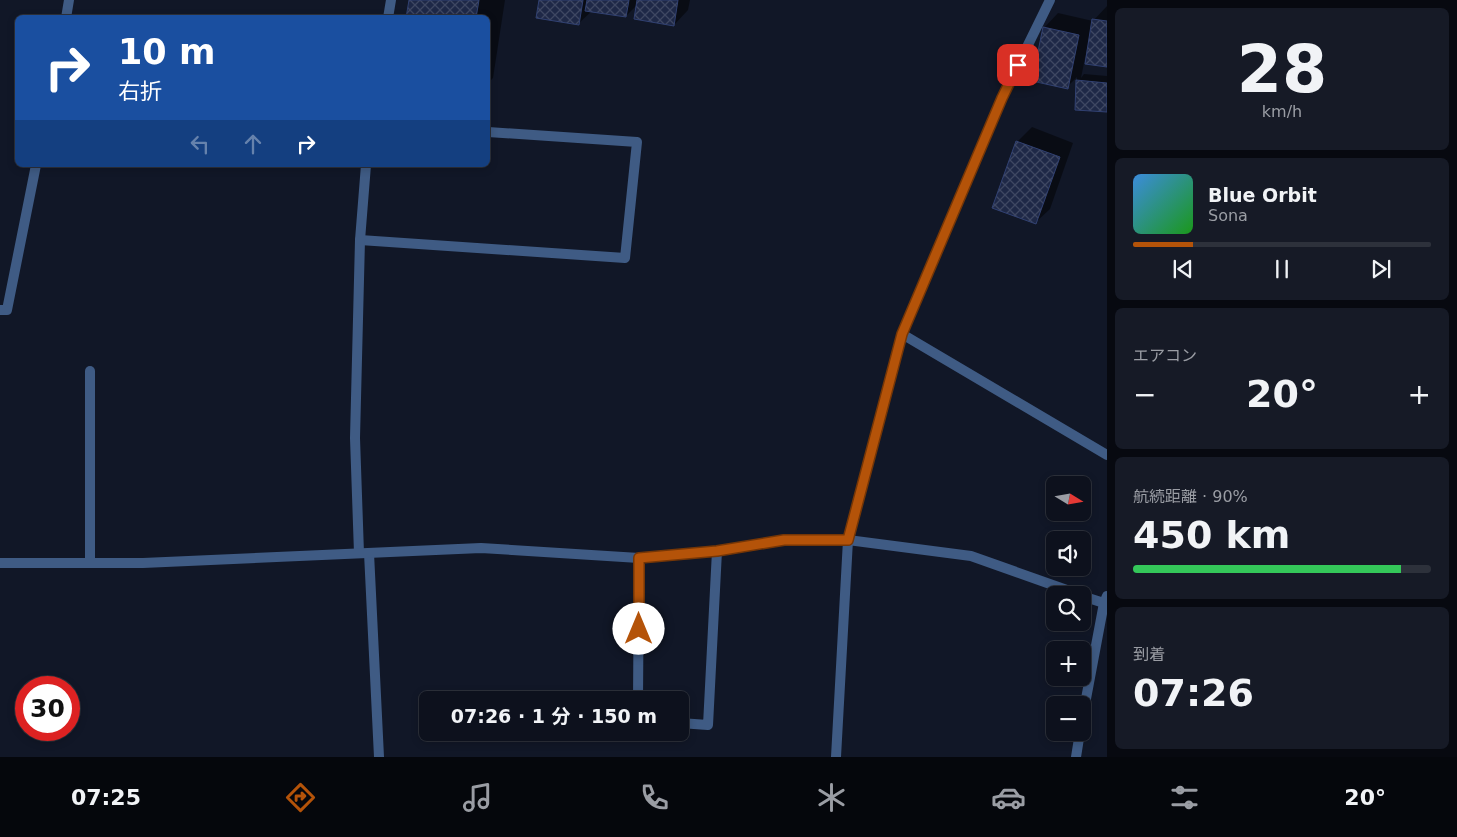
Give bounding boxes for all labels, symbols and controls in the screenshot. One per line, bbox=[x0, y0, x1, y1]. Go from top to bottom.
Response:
text: 10 m bbox=[118, 32, 215, 72]
text: 28 bbox=[1237, 32, 1327, 107]
icon: right bbox=[35, 35, 100, 100]
pin bbox=[997, 44, 1039, 86]
icon: arrive bbox=[1004, 51, 1032, 79]
text: 右折 bbox=[118, 79, 162, 104]
text: km/h bbox=[1262, 102, 1302, 121]
icon: left bbox=[186, 130, 214, 158]
icon: ahead bbox=[239, 130, 267, 158]
icon: right bbox=[292, 130, 320, 158]
text: Blue Orbit bbox=[1208, 184, 1317, 206]
text: Sona bbox=[1208, 206, 1248, 225]
icon: previous bbox=[1169, 255, 1197, 283]
icon: pause bbox=[1268, 255, 1296, 283]
icon: next bbox=[1367, 255, 1395, 283]
text: エアコン bbox=[1133, 346, 1197, 365]
text: 20° bbox=[1246, 372, 1318, 416]
text: − bbox=[1133, 378, 1156, 411]
text: + bbox=[1408, 378, 1431, 411]
north arrow bbox=[1046, 476, 1091, 521]
map controls bbox=[1046, 476, 1091, 741]
text: 航続距離 · 90% bbox=[1133, 487, 1248, 506]
text: 450 km bbox=[1133, 513, 1290, 557]
button: sound bbox=[1046, 531, 1091, 576]
button: search bbox=[1046, 586, 1091, 631]
position arrow bbox=[612, 602, 664, 654]
button: + bbox=[1046, 641, 1091, 686]
text: 到着 bbox=[1133, 645, 1165, 664]
text: 07:26 bbox=[1133, 671, 1254, 715]
speed limit sign: 30 bbox=[15, 676, 80, 741]
button: − bbox=[1046, 696, 1091, 741]
text: 07:26 · 1 分 · 150 m bbox=[451, 705, 657, 727]
icon: directions bbox=[283, 780, 318, 815]
icon: music bbox=[460, 780, 495, 815]
icon: phone bbox=[637, 780, 672, 815]
icon: climate bbox=[814, 780, 849, 815]
icon: car bbox=[991, 780, 1026, 815]
icon: filters bbox=[1167, 780, 1202, 815]
text: 07:25 bbox=[71, 785, 141, 810]
text: 20° bbox=[1344, 785, 1386, 810]

